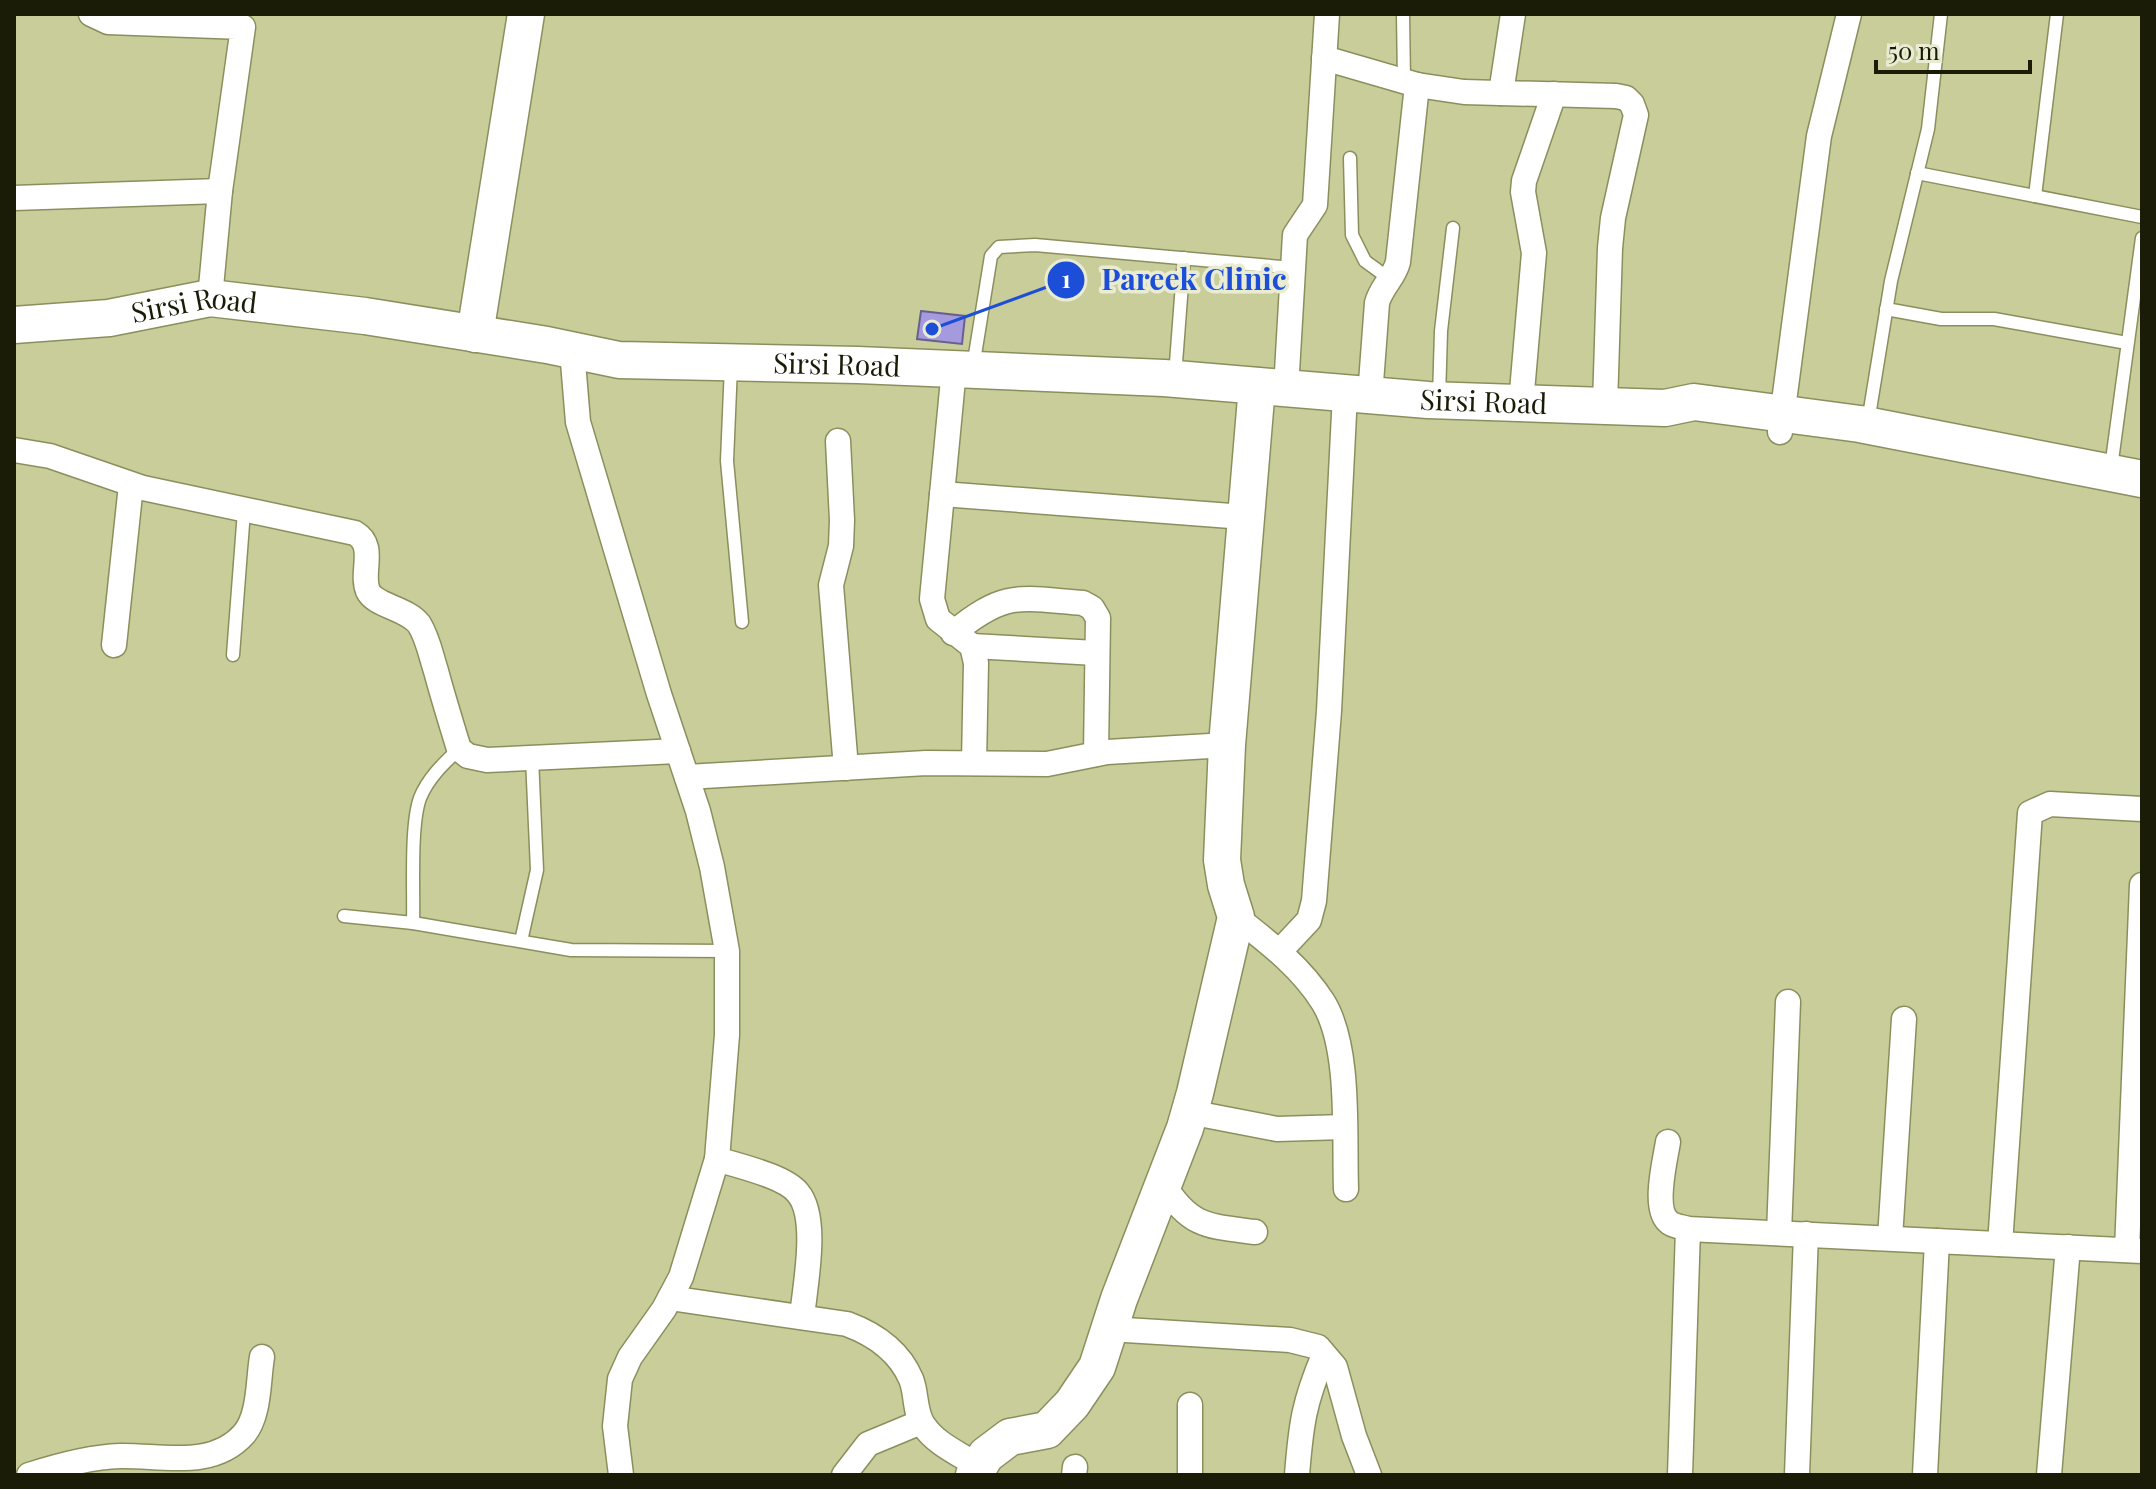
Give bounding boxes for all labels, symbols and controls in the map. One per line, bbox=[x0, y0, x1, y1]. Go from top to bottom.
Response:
scale bar bbox=[1876, 24, 2030, 74]
text: 50 m bbox=[1888, 34, 1940, 66]
callout: Pareek Clinic bbox=[1046, 253, 1303, 307]
text: Pareek Clinic bbox=[1101, 258, 1287, 298]
text: 1 bbox=[1061, 262, 1071, 294]
street label: Sirsi Road bbox=[128, 278, 259, 330]
street label: Sirsi Road bbox=[773, 343, 901, 384]
street label: Sirsi Road bbox=[1419, 379, 1548, 421]

